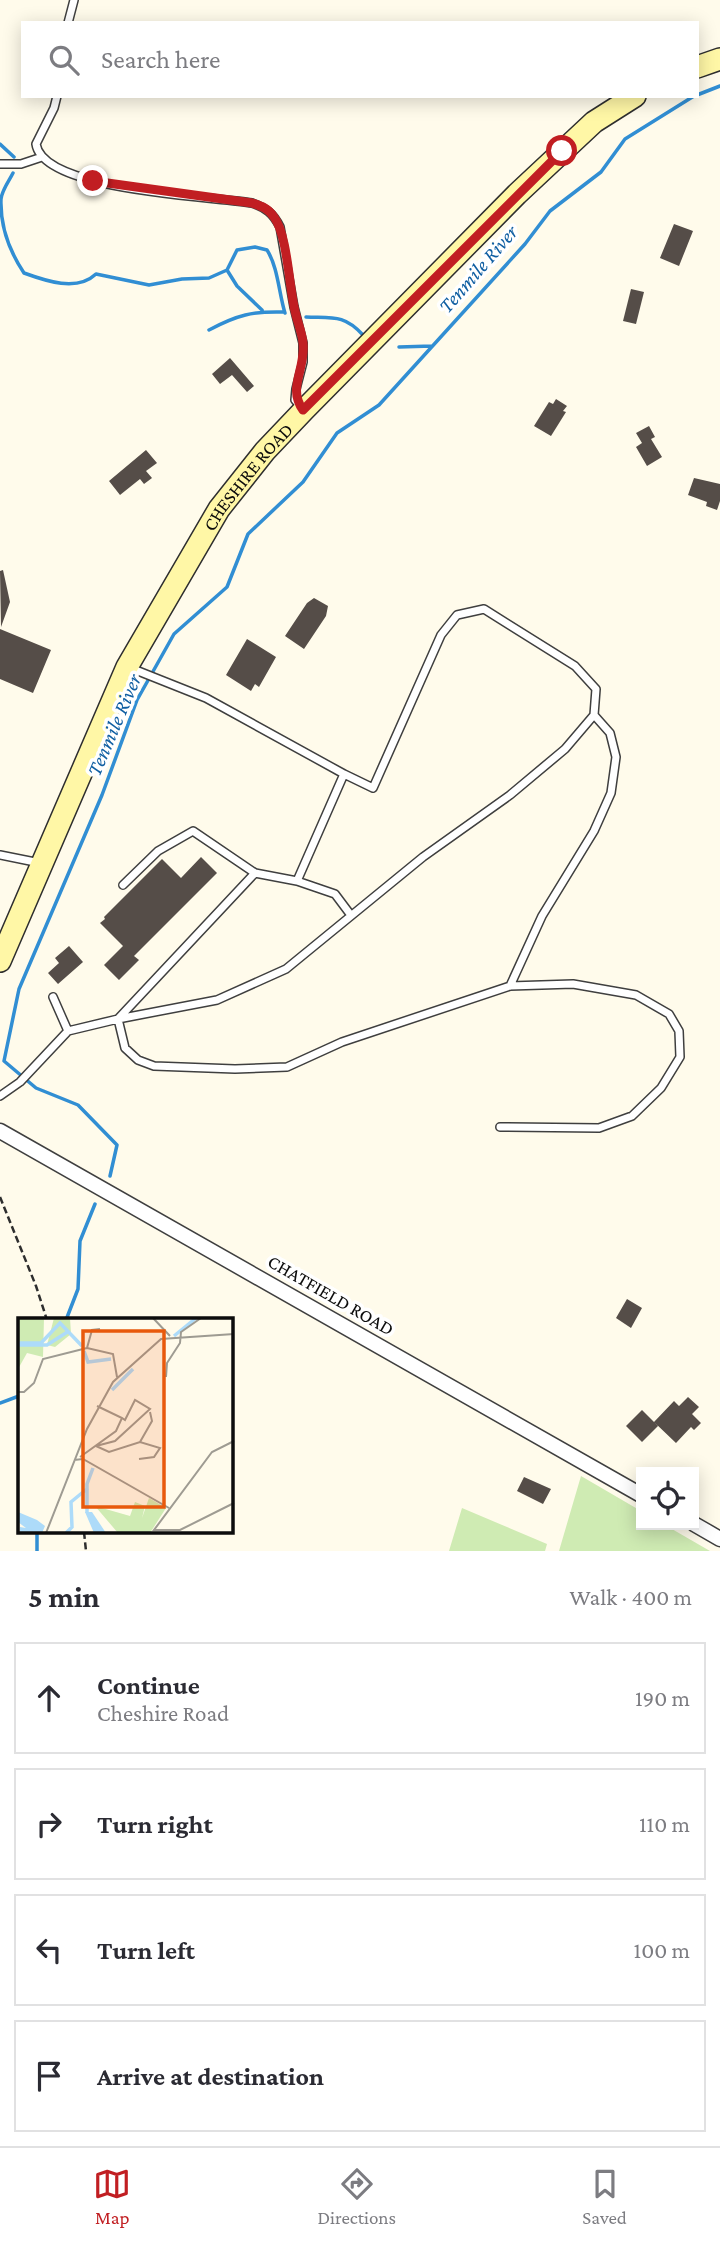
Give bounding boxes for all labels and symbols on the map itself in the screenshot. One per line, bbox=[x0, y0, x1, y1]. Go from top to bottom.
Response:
route start bbox=[546, 135, 577, 166]
route end bbox=[77, 165, 108, 196]
water label: Tenmile River bbox=[433, 220, 523, 318]
street label: CHESHIRE ROAD bbox=[198, 418, 297, 534]
water label: Tenmile River bbox=[82, 670, 146, 780]
street label: CHATFIELD ROAD bbox=[264, 1250, 398, 1340]
inset map bbox=[18, 1318, 233, 1534]

